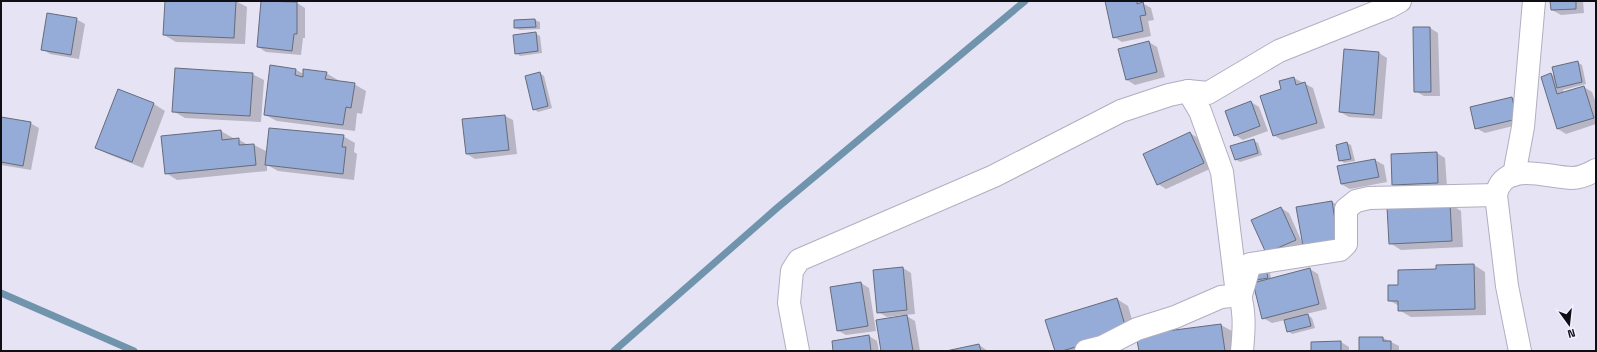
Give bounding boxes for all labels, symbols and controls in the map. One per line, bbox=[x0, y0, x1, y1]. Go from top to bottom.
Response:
north arrow bbox=[1549, 304, 1589, 344]
text: N bbox=[1566, 326, 1577, 341]

